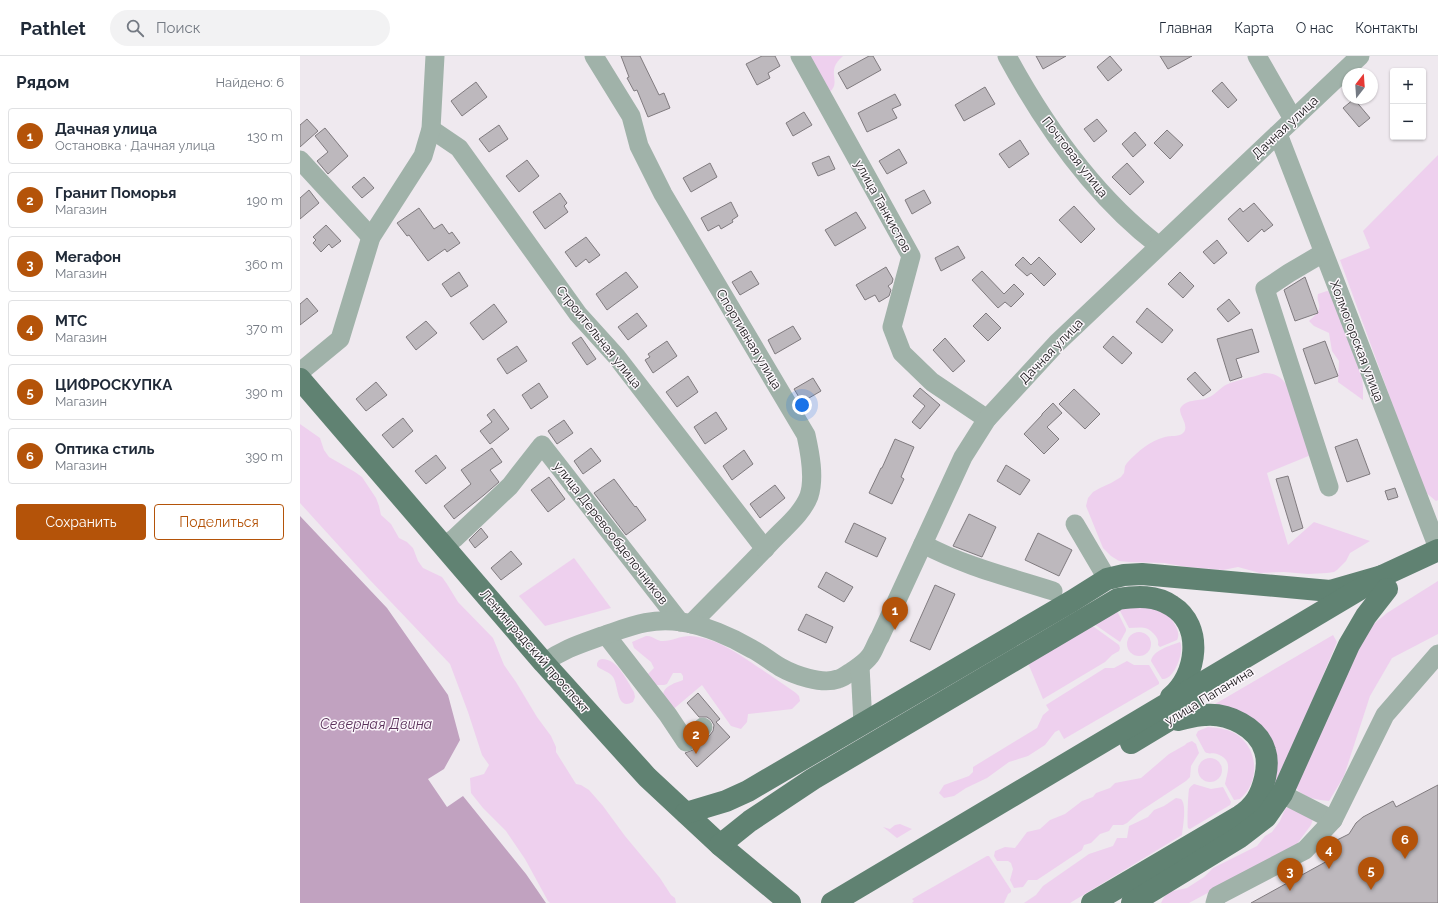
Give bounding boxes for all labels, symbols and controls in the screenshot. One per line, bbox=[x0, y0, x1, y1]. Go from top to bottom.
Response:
search box bbox=[110, 10, 390, 46]
text: Pathlet bbox=[20, 17, 86, 39]
icon: search bbox=[124, 17, 146, 39]
text: Поиск bbox=[156, 19, 200, 37]
text: Главная bbox=[1159, 20, 1212, 36]
text: Карта bbox=[1234, 20, 1274, 36]
text: О нас bbox=[1296, 20, 1333, 36]
text: Контакты bbox=[1355, 20, 1418, 36]
north arrow bbox=[1342, 68, 1378, 104]
map controls bbox=[1390, 68, 1426, 140]
button: + bbox=[1390, 68, 1426, 104]
text: Рядом bbox=[16, 72, 69, 92]
text: Найдено: 6 bbox=[216, 75, 284, 90]
street label: Дачная улица bbox=[1249, 93, 1321, 161]
button: − bbox=[1390, 104, 1426, 140]
street label: Почтовая улица bbox=[1039, 114, 1111, 200]
text: Дачная улица bbox=[55, 120, 157, 138]
text: 1 bbox=[27, 129, 33, 144]
text: 130 m bbox=[247, 129, 283, 144]
text: Остановка · Дачная улица bbox=[55, 138, 215, 153]
street label: улица Танкистов bbox=[851, 157, 915, 255]
text: Гранит Поморья bbox=[55, 184, 176, 202]
text: 2 bbox=[26, 193, 34, 208]
text: 190 m bbox=[247, 193, 283, 208]
text: Магазин bbox=[55, 202, 107, 217]
text: Мегафон bbox=[55, 248, 121, 266]
text: 3 bbox=[26, 257, 34, 272]
text: 360 m bbox=[245, 257, 283, 272]
text: Магазин bbox=[55, 266, 107, 281]
street label: Холмогорская улица bbox=[1327, 278, 1387, 404]
street label: Строительная улица bbox=[553, 283, 645, 391]
street label: Спортивная улица bbox=[713, 286, 785, 392]
text: МТС bbox=[55, 312, 87, 330]
street label: Дачная улица bbox=[1016, 315, 1086, 387]
text: 4 bbox=[26, 321, 34, 336]
text: 370 m bbox=[246, 321, 283, 336]
text: Магазин bbox=[55, 330, 107, 345]
text: ЦИФРОСКУПКА bbox=[55, 376, 172, 394]
text: 5 bbox=[26, 385, 34, 400]
text: 390 m bbox=[245, 385, 283, 400]
text: Магазин bbox=[55, 394, 107, 409]
your location bbox=[792, 395, 812, 415]
text: Оптика стиль bbox=[55, 440, 154, 458]
text: 6 bbox=[26, 449, 34, 464]
text: 390 m bbox=[245, 449, 283, 464]
text: Магазин bbox=[55, 458, 107, 473]
street label: улица Деревообделочников bbox=[551, 459, 671, 607]
button: Сохранить bbox=[16, 504, 146, 540]
button: Поделиться bbox=[154, 504, 284, 540]
street label: Ленинградский проспект bbox=[477, 586, 593, 716]
pin: 1 bbox=[882, 597, 908, 630]
street label: улица Папанина bbox=[1162, 664, 1256, 728]
water label: Северная Двина bbox=[320, 716, 432, 732]
pin: 2 bbox=[683, 721, 709, 754]
pin: 6 bbox=[1392, 826, 1418, 859]
pin: 4 bbox=[1316, 836, 1342, 869]
pin: 5 bbox=[1358, 857, 1384, 890]
pin: 3 bbox=[1277, 858, 1303, 891]

